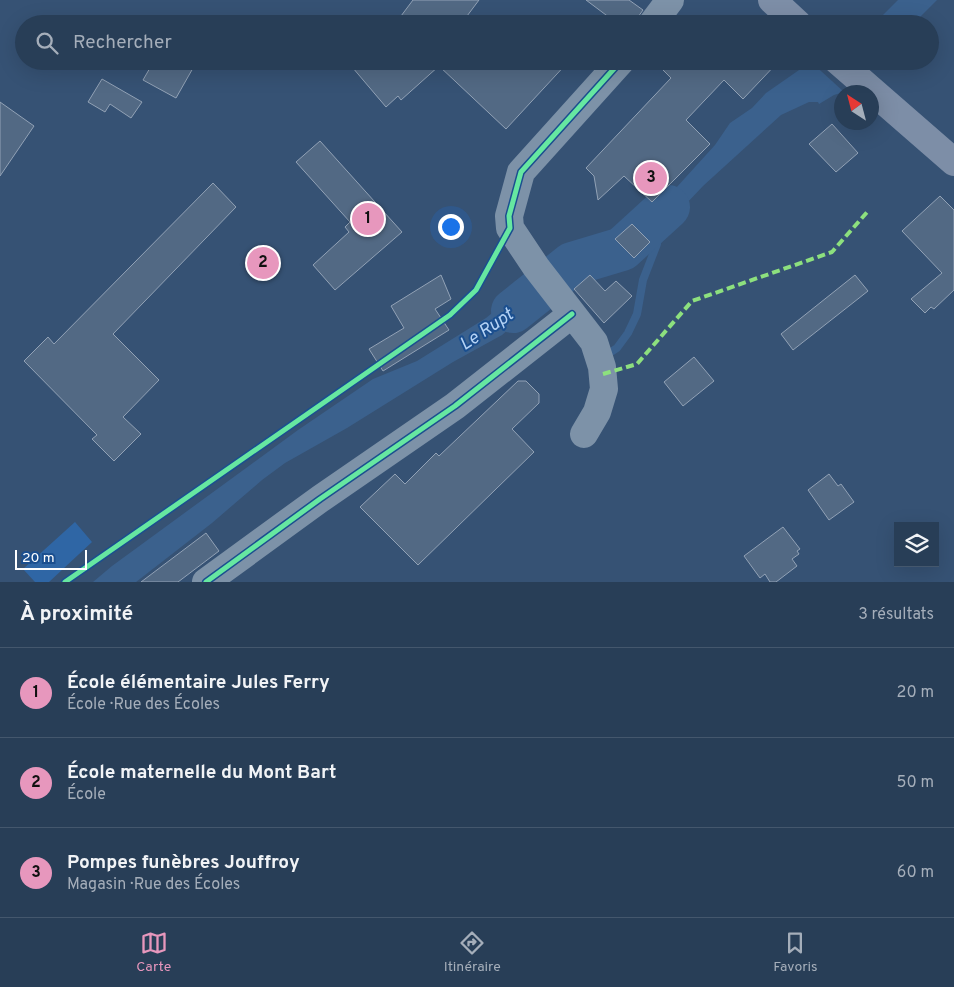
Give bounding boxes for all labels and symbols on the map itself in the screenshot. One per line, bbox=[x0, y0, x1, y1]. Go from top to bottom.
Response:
north arrow bbox=[834, 85, 879, 130]
pin: 3 bbox=[635, 159, 667, 197]
pin: 1 bbox=[352, 200, 384, 238]
your location bbox=[438, 214, 464, 240]
pin: 2 bbox=[247, 244, 279, 282]
water label: Le Rupt bbox=[455, 303, 520, 357]
scale bar bbox=[15, 547, 88, 570]

